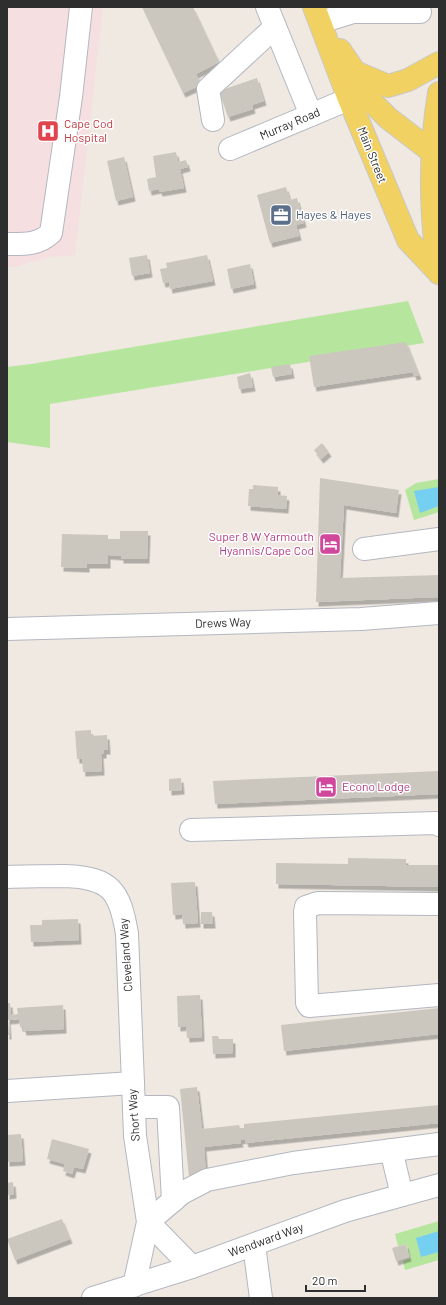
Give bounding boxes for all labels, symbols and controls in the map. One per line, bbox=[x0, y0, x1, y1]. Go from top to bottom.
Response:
street label: Murray Road bbox=[257, 104, 322, 142]
place label: Cape Cod Hospital bbox=[64, 116, 113, 144]
hospital icon: Cape Cod Hospital bbox=[35, 118, 61, 144]
street label: Main Street bbox=[355, 124, 391, 185]
office icon: Hayes & Hayes bbox=[268, 202, 294, 228]
place label: Hayes & Hayes bbox=[296, 207, 372, 221]
place label: Super 8 W Yarmouth Hyannis/Cape Cod bbox=[209, 529, 314, 557]
hotel icon: Super 8 W Yarmouth Hyannis/Cape Cod bbox=[317, 531, 343, 557]
street label: Drews Way bbox=[195, 614, 252, 630]
hotel icon: Econo Lodge bbox=[313, 774, 339, 800]
place label: Econo Lodge bbox=[342, 779, 410, 793]
street label: Cleveland Way bbox=[115, 917, 135, 992]
street label: Short Way bbox=[124, 1088, 142, 1142]
street label: Wendward Way bbox=[226, 1219, 305, 1259]
scale bar bbox=[306, 1267, 365, 1293]
text: 20 m bbox=[312, 1273, 338, 1287]

